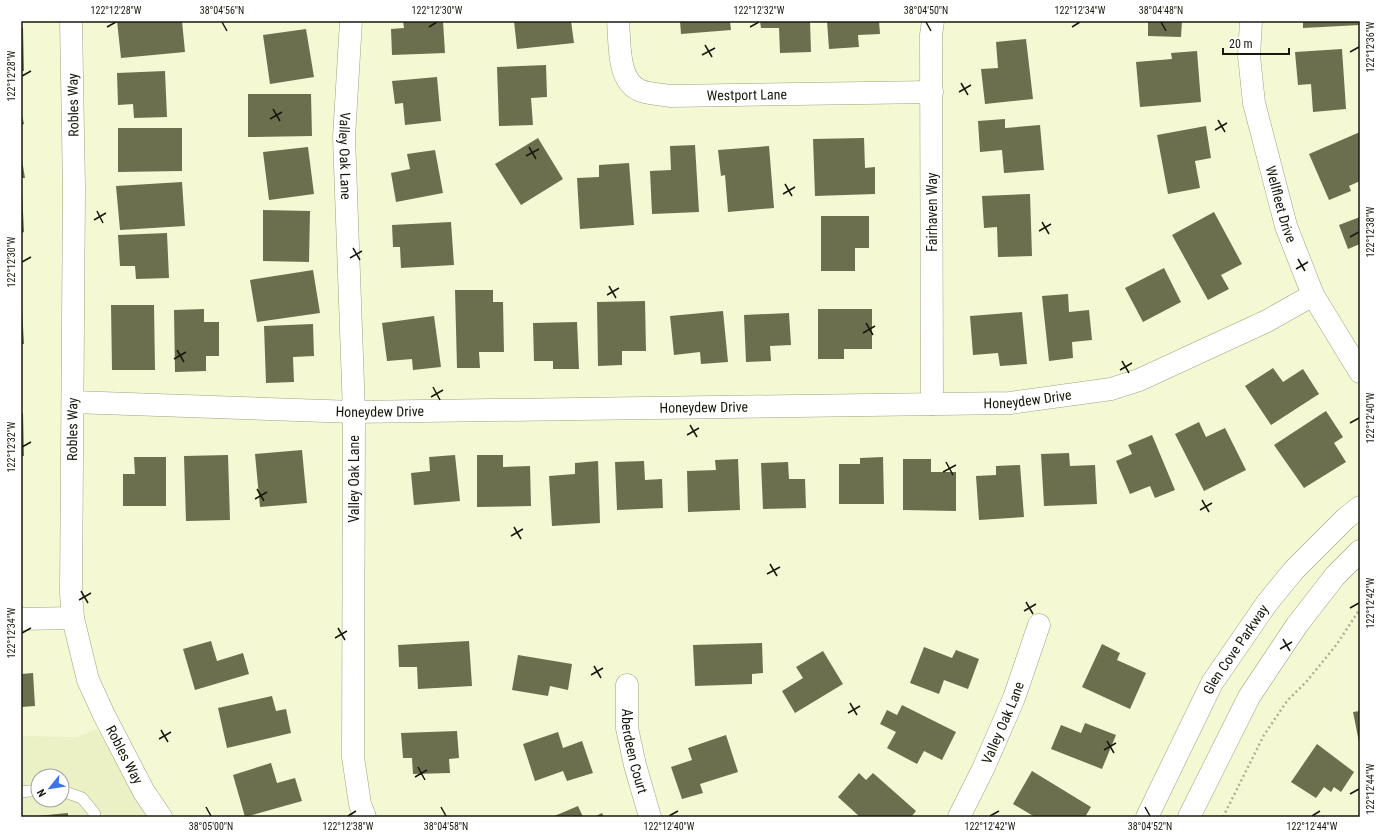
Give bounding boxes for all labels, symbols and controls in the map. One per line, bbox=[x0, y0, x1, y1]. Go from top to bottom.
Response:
text: 122°12'28"W bbox=[91, 5, 142, 16]
text: 38°04'56"N bbox=[200, 5, 244, 16]
text: 122°12'30"W bbox=[412, 5, 463, 16]
text: 122°12'32"W bbox=[734, 5, 785, 16]
text: 38°04'50"N bbox=[904, 5, 948, 16]
text: 122°12'34"W bbox=[1055, 5, 1106, 16]
text: 38°04'48"N bbox=[1139, 5, 1183, 16]
text: 122°12'36"W bbox=[1365, 21, 1376, 72]
scale bar bbox=[1223, 30, 1289, 56]
text: 20 m bbox=[1229, 37, 1253, 51]
text: 122°12'28"W bbox=[6, 50, 17, 101]
street label: Robles Way bbox=[64, 73, 82, 137]
street label: Westport Lane bbox=[707, 86, 788, 103]
street label: Valley Oak Lane bbox=[336, 112, 354, 200]
street label: Wellfleet Drive bbox=[1263, 164, 1300, 245]
street label: Fairhaven Way bbox=[924, 172, 940, 252]
text: 122°12'38"W bbox=[1365, 206, 1376, 257]
text: 122°12'30"W bbox=[6, 236, 17, 287]
street label: Honeydew Drive bbox=[983, 386, 1073, 411]
text: 122°12'40"W bbox=[1365, 392, 1376, 443]
street label: Robles Way bbox=[64, 397, 80, 461]
street label: Honeydew Drive bbox=[659, 399, 749, 416]
street label: Honeydew Drive bbox=[335, 403, 425, 420]
text: 122°12'32"W bbox=[6, 421, 17, 472]
street label: Valley Oak Lane bbox=[346, 435, 362, 523]
text: 122°12'42"W bbox=[1365, 577, 1376, 628]
street label: Glen Cove Parkway bbox=[1200, 601, 1272, 697]
text: 122°12'34"W bbox=[6, 607, 17, 658]
street label: Valley Oak Lane bbox=[978, 679, 1027, 766]
street label: Aberdeen Court bbox=[619, 709, 651, 795]
street label: Robles Way bbox=[103, 723, 146, 787]
text: 122°12'44"W bbox=[1365, 763, 1376, 814]
north arrow bbox=[30, 768, 70, 808]
text: N bbox=[34, 786, 49, 799]
text: 38°05'00"N bbox=[189, 821, 233, 832]
text: 122°12'38"W bbox=[323, 821, 374, 832]
text: 38°04'58"N bbox=[424, 821, 468, 832]
text: 122°12'40"W bbox=[644, 821, 695, 832]
text: 122°12'42"W bbox=[965, 821, 1016, 832]
text: 38°04'52"N bbox=[1128, 821, 1172, 832]
text: 122°12'44"W bbox=[1287, 821, 1338, 832]

